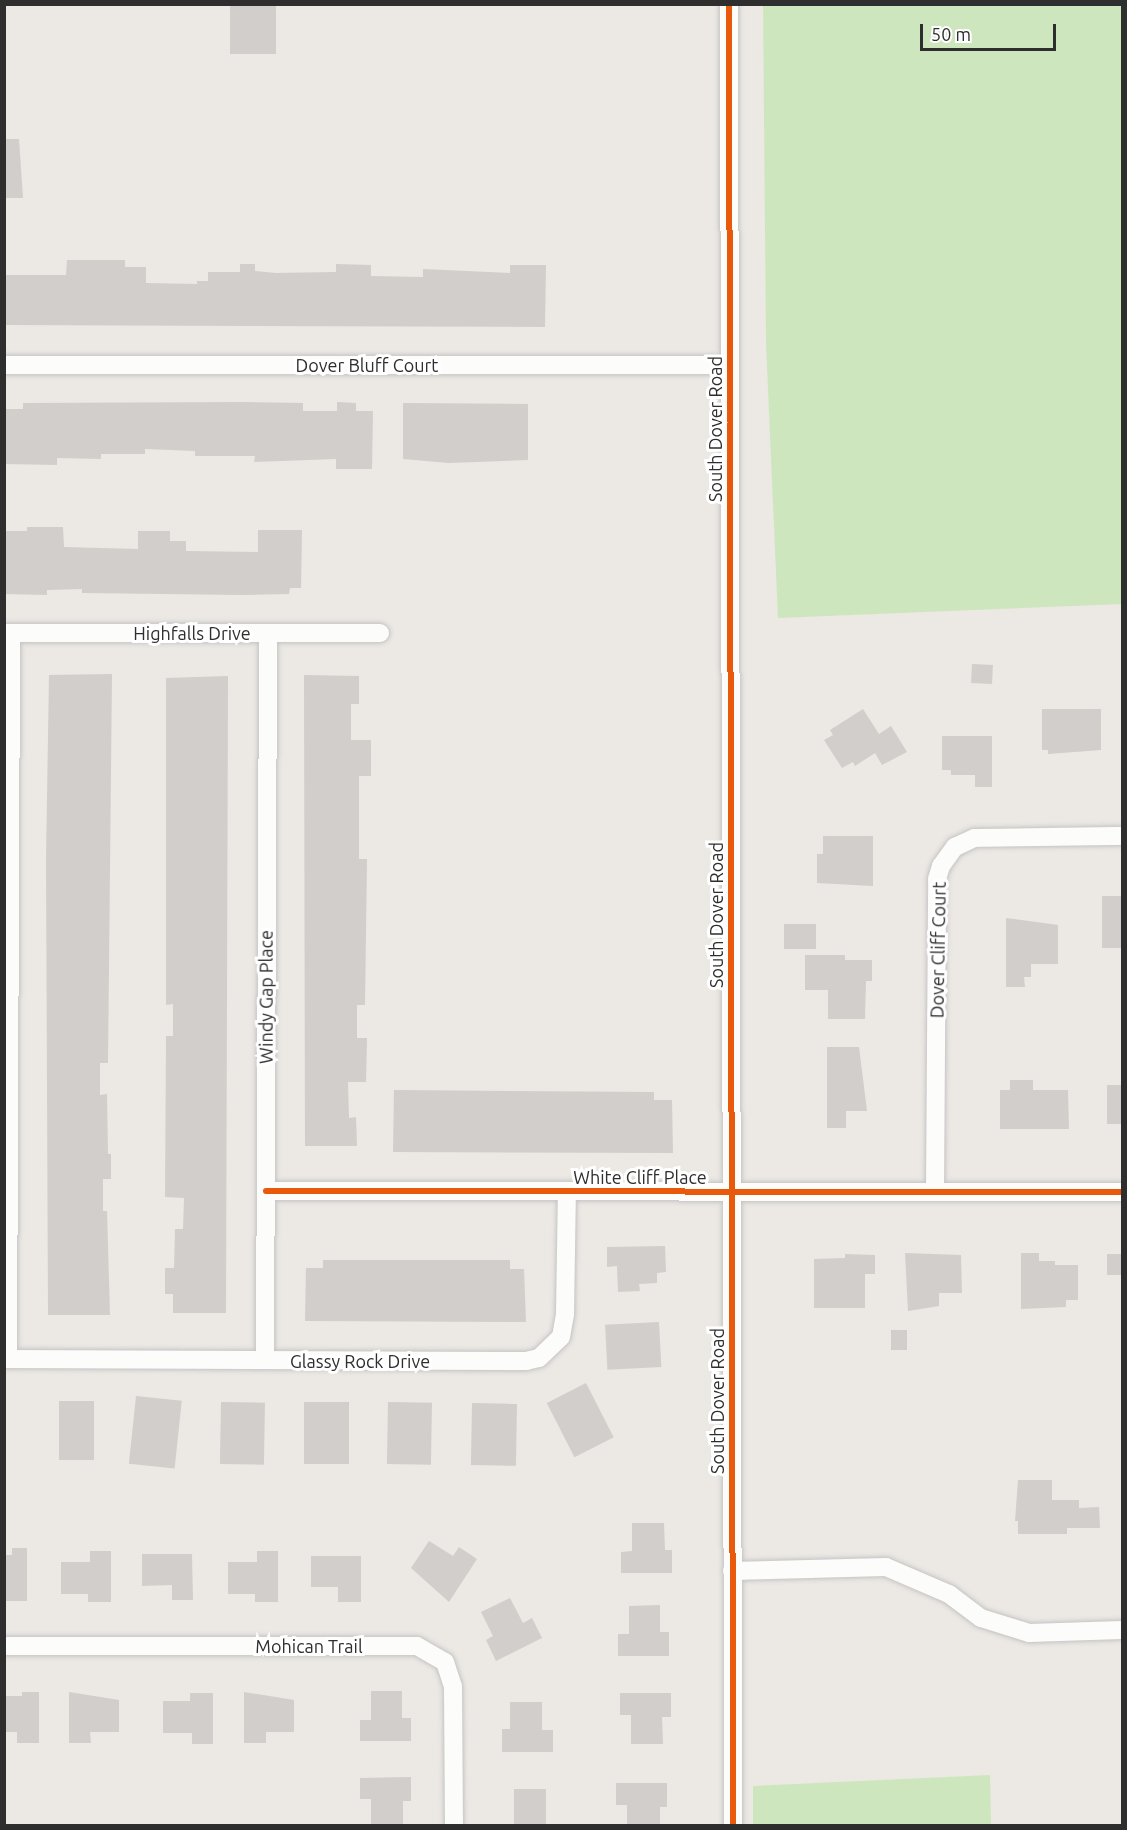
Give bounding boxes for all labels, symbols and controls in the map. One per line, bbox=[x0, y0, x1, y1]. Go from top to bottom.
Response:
scale bar bbox=[923, 12, 1060, 50]
text: 50 m bbox=[931, 24, 971, 44]
street label: Dover Bluff Court bbox=[296, 354, 438, 376]
street label: South Dover Road bbox=[704, 356, 726, 502]
street label: Highfalls Drive bbox=[133, 622, 251, 644]
street label: South Dover Road bbox=[705, 842, 727, 988]
street label: Dover Cliff Court bbox=[926, 882, 950, 1018]
street label: Windy Gap Place bbox=[255, 930, 277, 1064]
street label: White Cliff Place bbox=[573, 1166, 707, 1188]
street label: South Dover Road bbox=[706, 1328, 728, 1474]
street label: Glassy Rock Drive bbox=[290, 1350, 430, 1372]
street label: Mohican Trail bbox=[255, 1635, 363, 1657]

